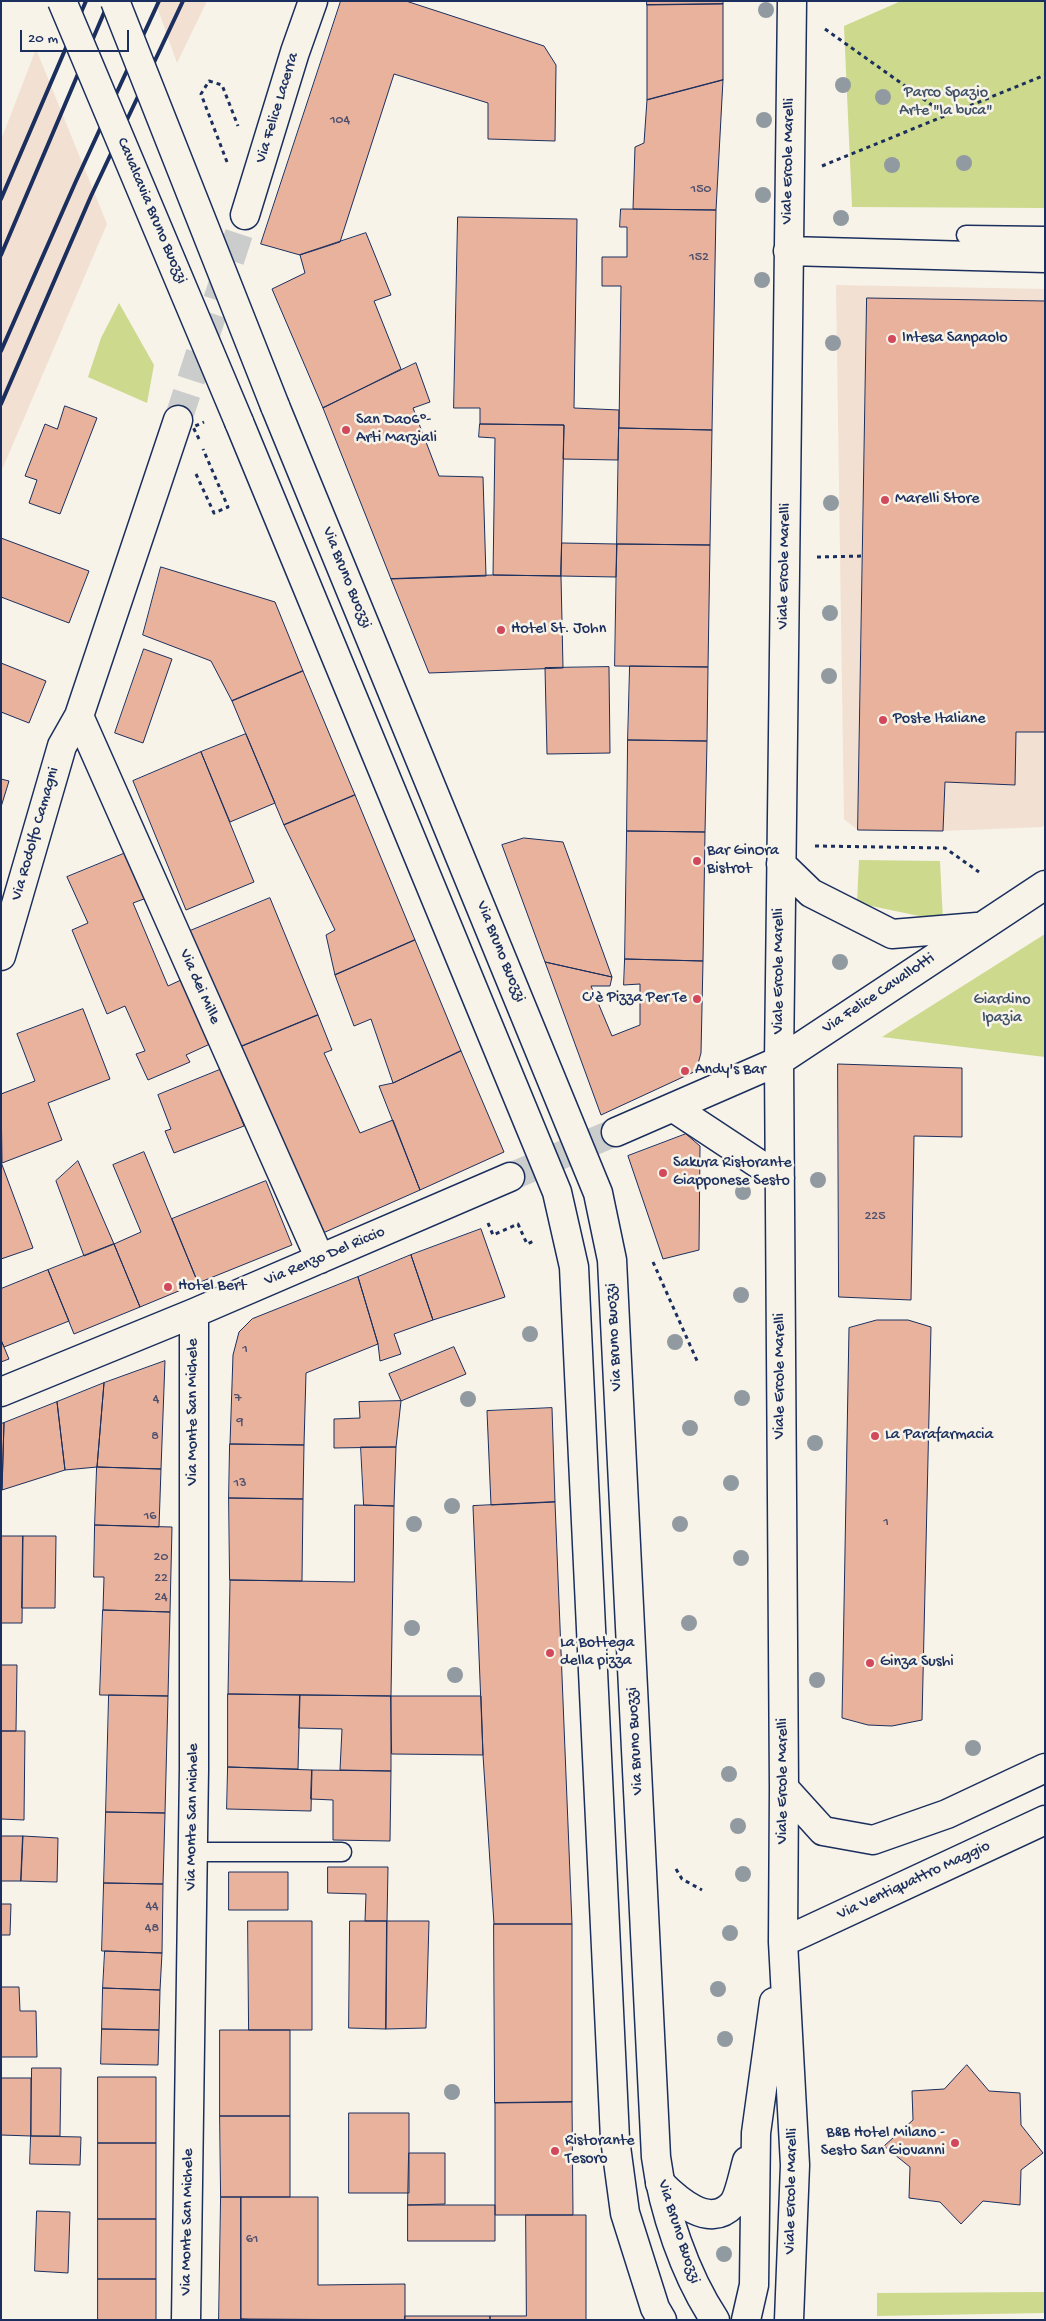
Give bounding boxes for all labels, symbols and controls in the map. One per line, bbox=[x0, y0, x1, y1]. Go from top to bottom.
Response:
scale bar bbox=[22, 20, 131, 52]
text: 20 m bbox=[28, 30, 58, 48]
street label: Via Felice Lacerra bbox=[252, 50, 304, 166]
park label: Parco Spazio Arte "la buca" bbox=[899, 84, 993, 122]
street label: Viale Ercole Marelli bbox=[778, 98, 800, 224]
house number: 104 bbox=[330, 113, 350, 129]
street label: Cavalcavia Bruno Buozzi bbox=[111, 135, 191, 287]
house number: 150 bbox=[691, 182, 711, 198]
house number: 152 bbox=[689, 250, 709, 266]
place label: Intesa Sanpaolo bbox=[902, 329, 1008, 349]
marker: Intesa Sanpaolo bbox=[886, 333, 898, 345]
place label: San Dao6º- Arti Marziali bbox=[356, 411, 437, 449]
marker: San Dao6º- Arti Marziali bbox=[340, 424, 352, 436]
place label: Marelli Store bbox=[895, 490, 979, 510]
marker: Marelli Store bbox=[879, 494, 891, 506]
street label: Viale Ercole Marelli bbox=[774, 503, 796, 629]
street label: Via Bruno Buozzi bbox=[317, 524, 375, 632]
place label: Hotel St. John bbox=[511, 620, 606, 640]
marker: Hotel St. John bbox=[495, 624, 507, 636]
place label: Poste Italiane bbox=[893, 710, 986, 730]
marker: Poste Italiane bbox=[877, 714, 889, 726]
street label: Via Rodolfo Camagni bbox=[8, 765, 64, 903]
place label: Bar GinOra Bistrot bbox=[707, 842, 779, 880]
marker: Bar GinOra Bistrot bbox=[691, 855, 703, 867]
street label: Via Bruno Buozzi bbox=[471, 898, 529, 1006]
street label: Viale Ercole Marelli bbox=[770, 908, 790, 1034]
street label: Via dei Mille bbox=[174, 947, 224, 1027]
street label: Via Felice Cavallotti bbox=[819, 949, 939, 1039]
place label: C'è Pizza Per Te bbox=[582, 989, 687, 1009]
park label: Giardino Ipazia bbox=[974, 991, 1030, 1029]
marker: C'è Pizza Per Te bbox=[691, 993, 703, 1005]
place label: Andy's Bar bbox=[695, 1061, 766, 1081]
marker: Andy's Bar bbox=[679, 1065, 691, 1077]
place label: Sakura Ristorante Giapponese Sesto bbox=[673, 1154, 792, 1192]
marker: Sakura Ristorante Giapponese Sesto bbox=[657, 1167, 669, 1179]
house number: 225 bbox=[864, 1209, 886, 1225]
street label: Via Renzo Del Riccio bbox=[262, 1223, 388, 1291]
place label: Hotel Bert bbox=[178, 1277, 246, 1297]
marker: Hotel Bert bbox=[162, 1281, 174, 1293]
street label: Via Bruno Buozzi bbox=[603, 1283, 627, 1391]
street label: Viale Ercole Marelli bbox=[771, 1313, 791, 1439]
street label: Via Monte San Michele bbox=[184, 1339, 204, 1485]
house number: 1 bbox=[242, 1342, 248, 1358]
house number: 7 bbox=[234, 1391, 242, 1407]
house number: 4 bbox=[153, 1392, 159, 1408]
house number: 9 bbox=[236, 1415, 244, 1431]
place label: La Parafarmacia bbox=[885, 1426, 993, 1446]
house number: 8 bbox=[151, 1429, 159, 1445]
marker: La Parafarmacia bbox=[869, 1430, 881, 1442]
house number: 13 bbox=[234, 1476, 246, 1492]
house number: 16 bbox=[144, 1509, 156, 1525]
house number: 1 bbox=[883, 1515, 889, 1531]
house number: 20 bbox=[154, 1550, 168, 1566]
house number: 22 bbox=[154, 1571, 168, 1587]
house number: 24 bbox=[154, 1590, 168, 1606]
place label: La Bottega della pizza bbox=[560, 1634, 634, 1672]
marker: La Bottega della pizza bbox=[544, 1647, 556, 1659]
place label: Ginza Sushi bbox=[880, 1653, 954, 1673]
marker: Ginza Sushi bbox=[864, 1657, 876, 1669]
street label: Via Bruno Buozzi bbox=[624, 1687, 648, 1795]
street label: Viale Ercole Marelli bbox=[774, 1718, 794, 1844]
street label: Via Monte San Michele bbox=[182, 1743, 204, 1891]
street label: Via Ventiquattro Maggio bbox=[834, 1837, 994, 1925]
house number: 44 bbox=[145, 1899, 159, 1915]
house number: 48 bbox=[145, 1921, 159, 1937]
place label: B&B Hotel Milano - Sesto San Giovanni bbox=[821, 2124, 945, 2162]
street label: Viale Ercole Marelli bbox=[781, 2128, 803, 2254]
place label: Ristorante Tesoro bbox=[565, 2132, 635, 2170]
marker: B&B Hotel Milano - Sesto San Giovanni bbox=[949, 2137, 961, 2149]
marker: Ristorante Tesoro bbox=[549, 2145, 561, 2157]
street label: Via Monte San Michele bbox=[177, 2148, 199, 2296]
street label: Via Bruno Buozzi bbox=[652, 2178, 704, 2286]
house number: 61 bbox=[246, 2232, 258, 2248]

